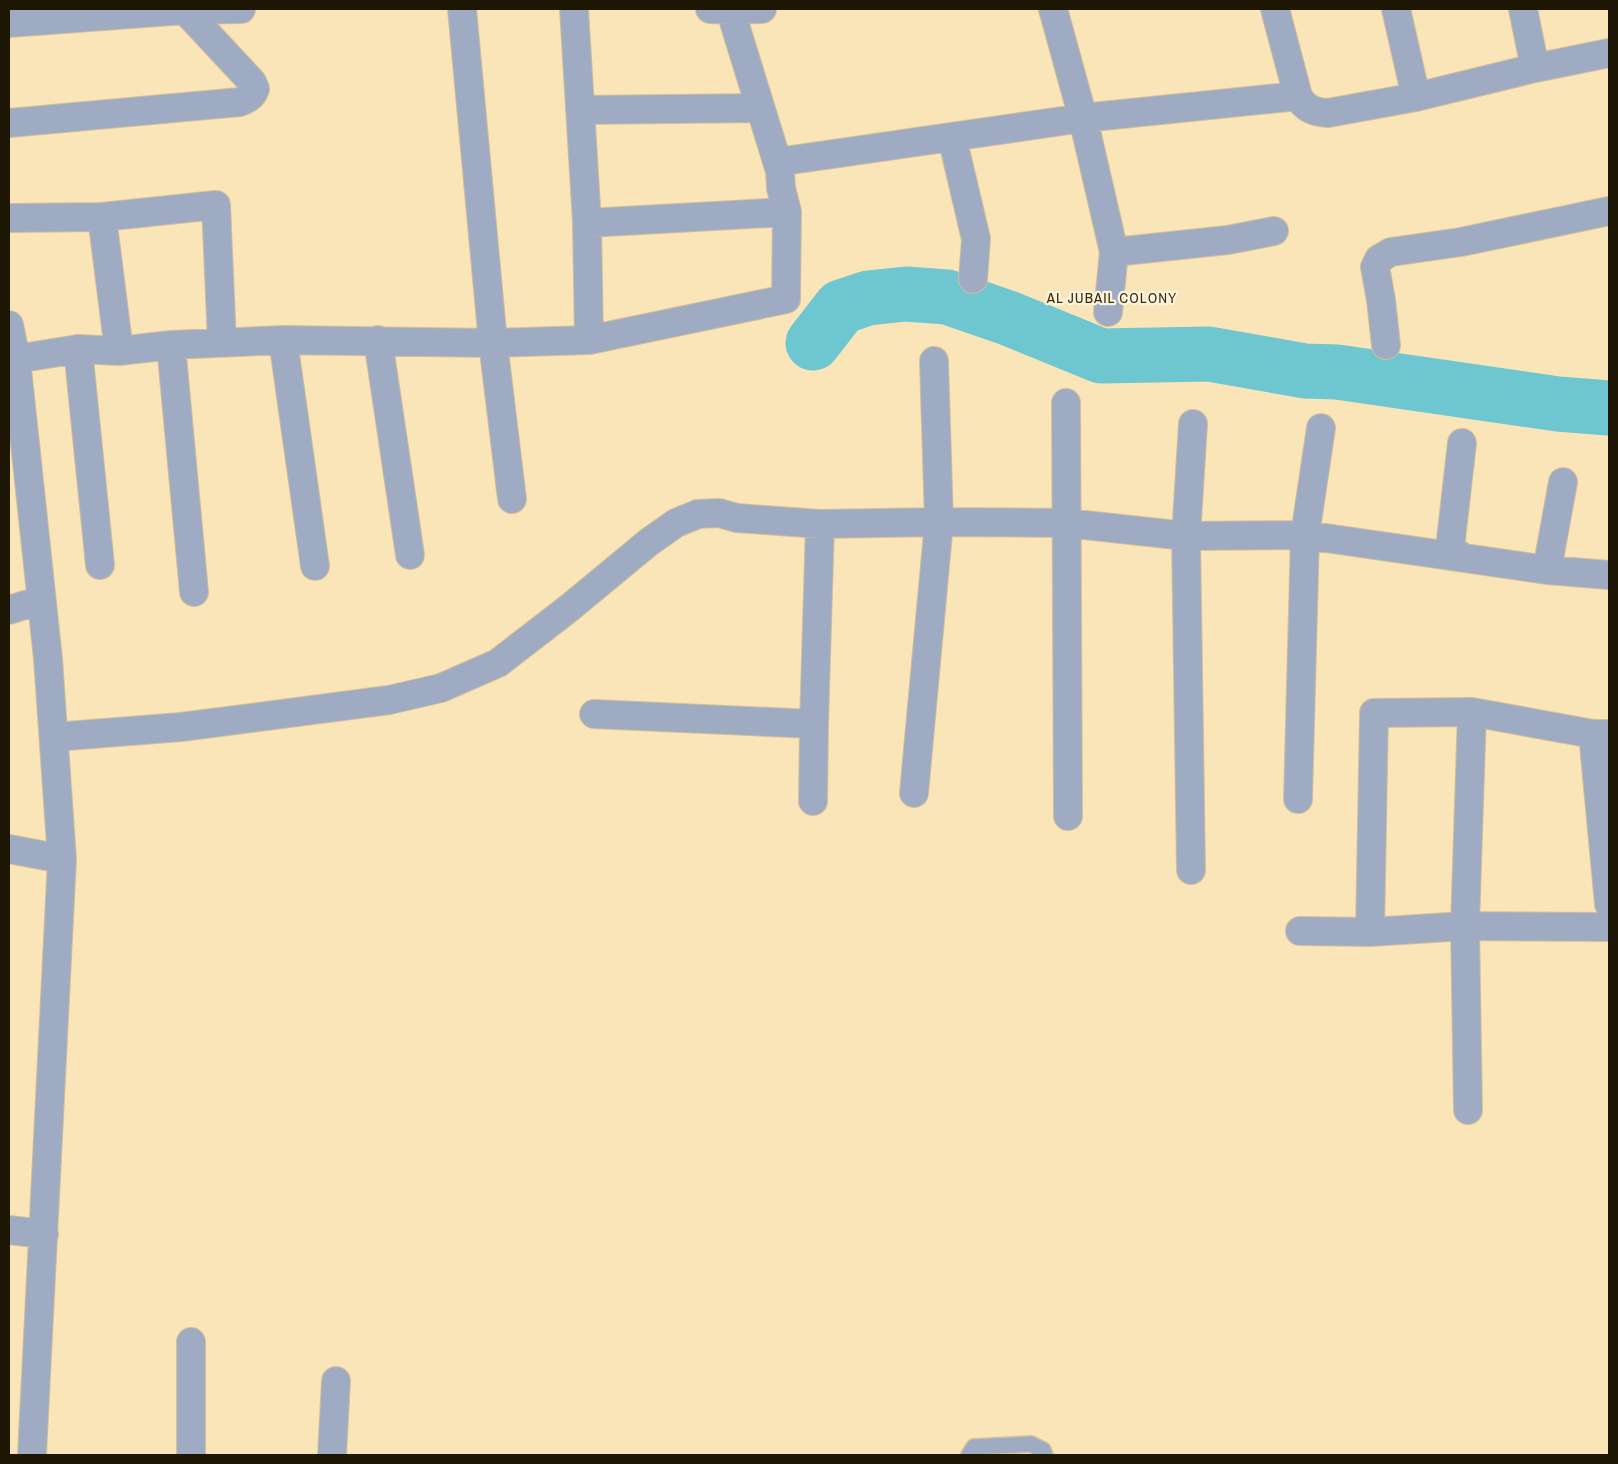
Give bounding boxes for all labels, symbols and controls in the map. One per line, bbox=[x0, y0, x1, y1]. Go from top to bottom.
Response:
district label: AL JUBAIL COLONY bbox=[1046, 287, 1177, 308]

